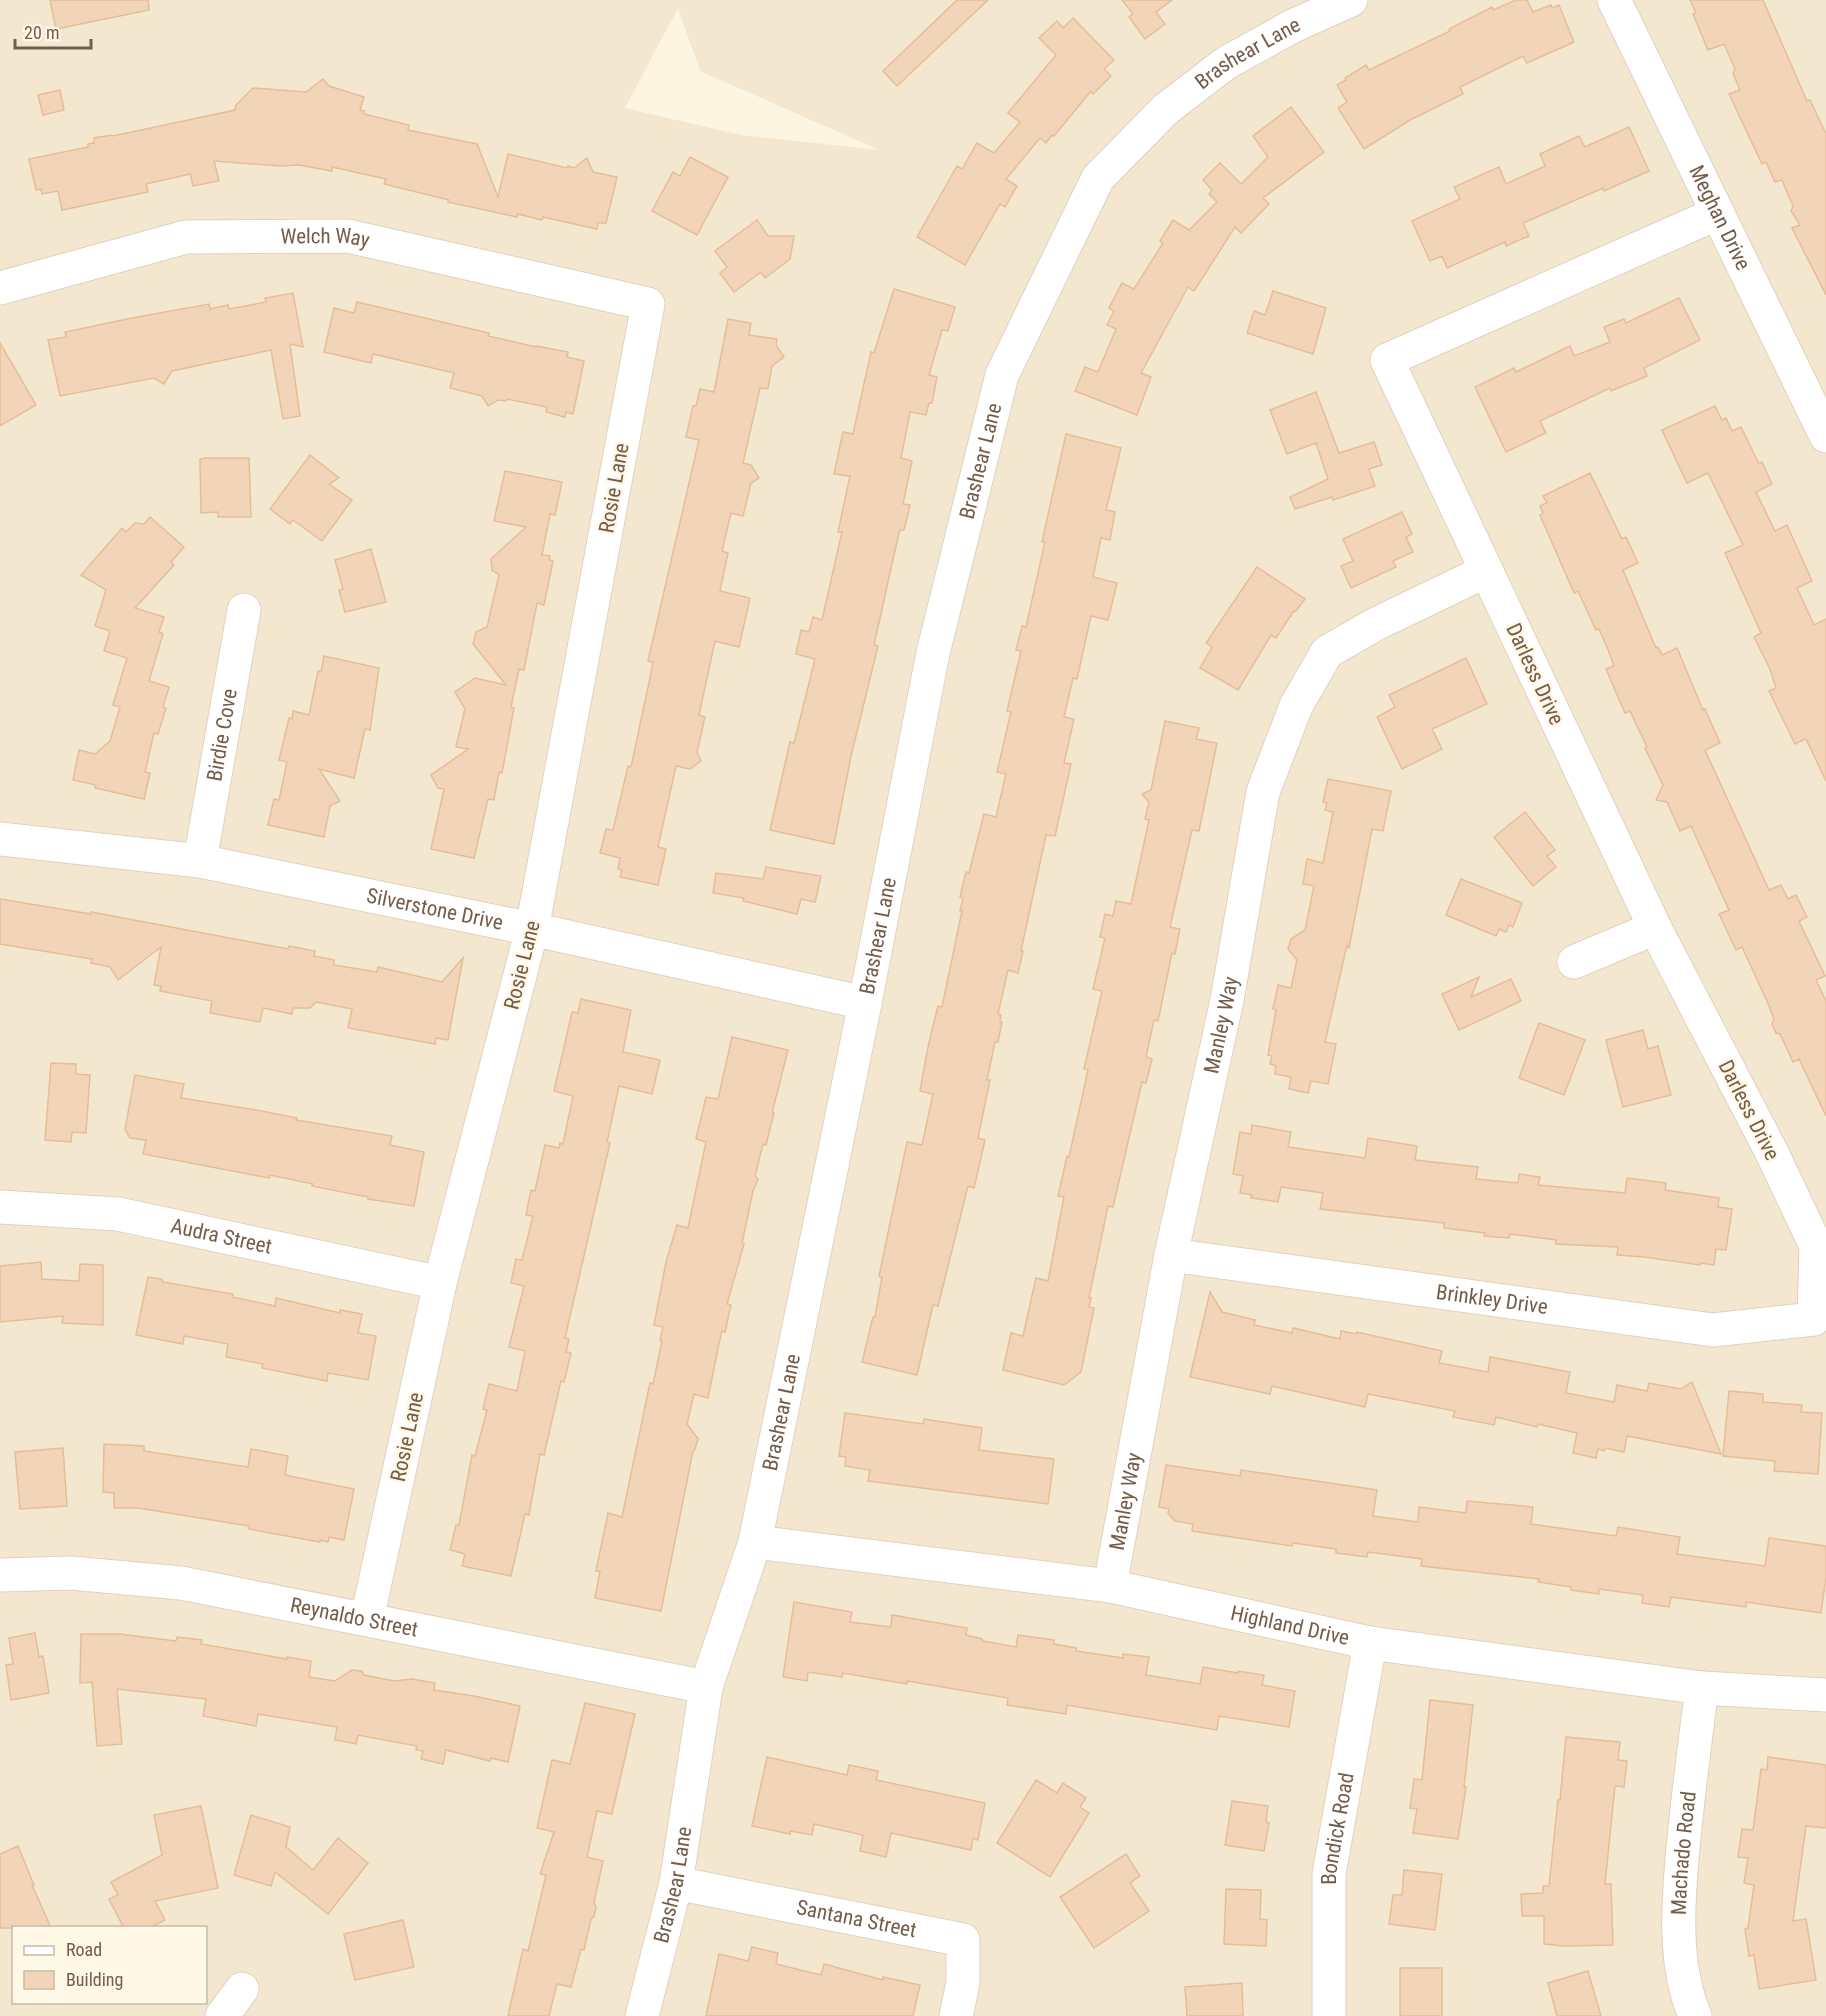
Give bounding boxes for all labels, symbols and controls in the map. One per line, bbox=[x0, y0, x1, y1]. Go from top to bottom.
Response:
scale bar bbox=[15, 12, 92, 50]
street label: Brashear Lane bbox=[1190, 12, 1304, 94]
text: 20 m bbox=[24, 22, 59, 43]
street label: Meghan Drive bbox=[1684, 161, 1755, 274]
street label: Welch Way bbox=[280, 224, 372, 253]
street label: Brashear Lane bbox=[955, 401, 1007, 521]
street label: Rosie Lane bbox=[594, 441, 634, 535]
street label: Darless Drive bbox=[1501, 620, 1569, 729]
street label: Birdie Cove bbox=[202, 687, 242, 783]
street label: Brashear Lane bbox=[855, 875, 901, 996]
street label: Silverstone Drive bbox=[365, 883, 505, 935]
street label: Rosie Lane bbox=[499, 918, 545, 1012]
street label: Manley Way bbox=[1199, 974, 1243, 1076]
street label: Darless Drive bbox=[1714, 1056, 1784, 1164]
street label: Audra Street bbox=[169, 1214, 274, 1259]
street label: Brinkley Drive bbox=[1435, 1280, 1549, 1319]
street label: Brashear Lane bbox=[758, 1352, 805, 1473]
street label: Rosie Lane bbox=[386, 1390, 428, 1484]
street label: Manley Way bbox=[1105, 1451, 1146, 1552]
street label: Reynaldo Street bbox=[288, 1593, 420, 1642]
street label: Highland Drive bbox=[1229, 1601, 1352, 1650]
street label: Bondick Road bbox=[1317, 1771, 1359, 1885]
street label: Machado Road bbox=[1667, 1790, 1701, 1915]
street label: Brashear Lane bbox=[649, 1825, 697, 1946]
street label: Santana Street bbox=[794, 1895, 918, 1942]
legend bbox=[12, 1926, 207, 2004]
text: Road bbox=[66, 1939, 102, 1960]
text: Building bbox=[66, 1969, 123, 1990]

